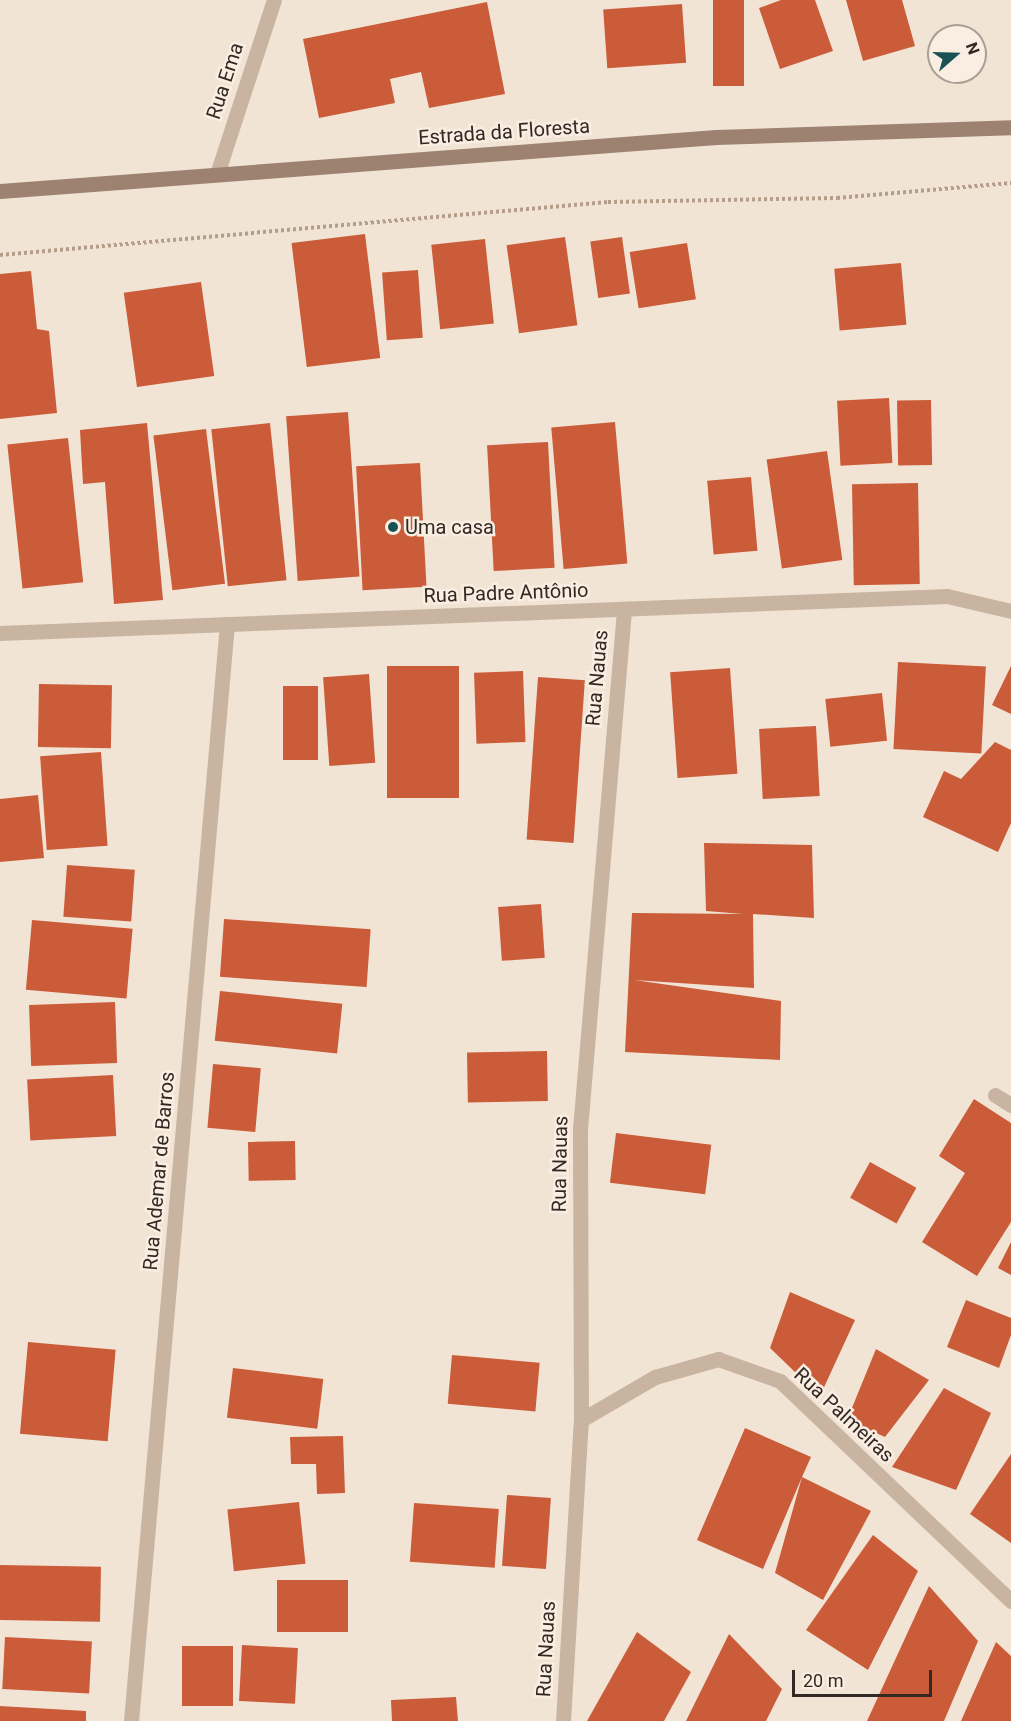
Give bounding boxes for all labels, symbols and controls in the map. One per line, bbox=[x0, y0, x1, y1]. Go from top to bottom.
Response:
north arrow bbox=[927, 24, 987, 84]
street label: Rua Ema bbox=[201, 40, 249, 122]
text: N bbox=[962, 40, 983, 57]
street label: Estrada da Floresta bbox=[417, 114, 591, 150]
place label: Uma casa bbox=[405, 515, 494, 539]
marker: Uma casa bbox=[386, 520, 400, 534]
street label: Rua Padre Antônio bbox=[423, 578, 589, 608]
street label: Rua Nauas bbox=[581, 629, 613, 727]
street label: Rua Ademar de Barros bbox=[138, 1071, 180, 1271]
street label: Rua Nauas bbox=[547, 1116, 573, 1212]
street label: Rua Palmeiras bbox=[789, 1363, 899, 1467]
street label: Rua Nauas bbox=[531, 1600, 561, 1698]
scale bar bbox=[795, 1658, 934, 1696]
text: 20 m bbox=[803, 1670, 843, 1691]

